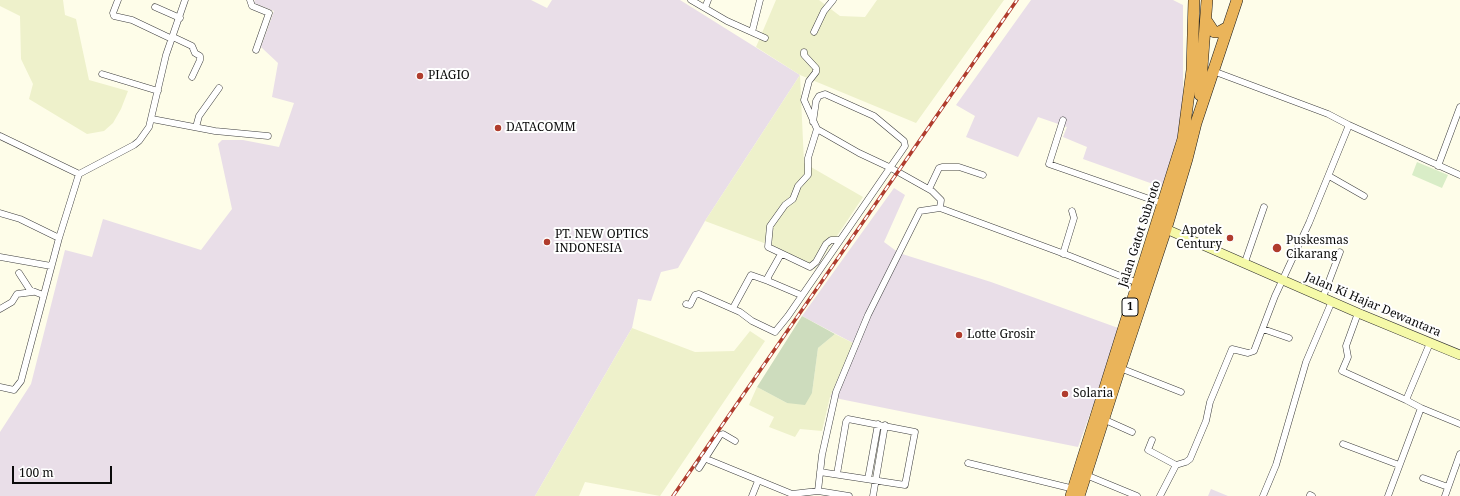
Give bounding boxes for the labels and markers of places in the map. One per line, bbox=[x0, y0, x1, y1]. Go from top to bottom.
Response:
place label: PIAGIO bbox=[428, 69, 470, 83]
marker: PIAGIO bbox=[415, 71, 425, 81]
place label: DATACOMM bbox=[506, 121, 576, 135]
marker: DATACOMM bbox=[493, 123, 503, 133]
place label: Apotek Century bbox=[1176, 224, 1222, 252]
place label: PT. NEW OPTICS INDONESIA bbox=[555, 228, 649, 256]
marker: Apotek Century bbox=[1225, 233, 1235, 243]
place label: Puskesmas Cikarang bbox=[1286, 234, 1348, 262]
marker: PT. NEW OPTICS INDONESIA bbox=[542, 237, 552, 247]
marker: Puskesmas Cikarang bbox=[1271, 242, 1283, 254]
place label: Lotte Grosir bbox=[967, 328, 1035, 342]
marker: Lotte Grosir bbox=[954, 330, 964, 340]
place label: Solaria bbox=[1073, 387, 1113, 401]
marker: Solaria bbox=[1060, 389, 1070, 399]

